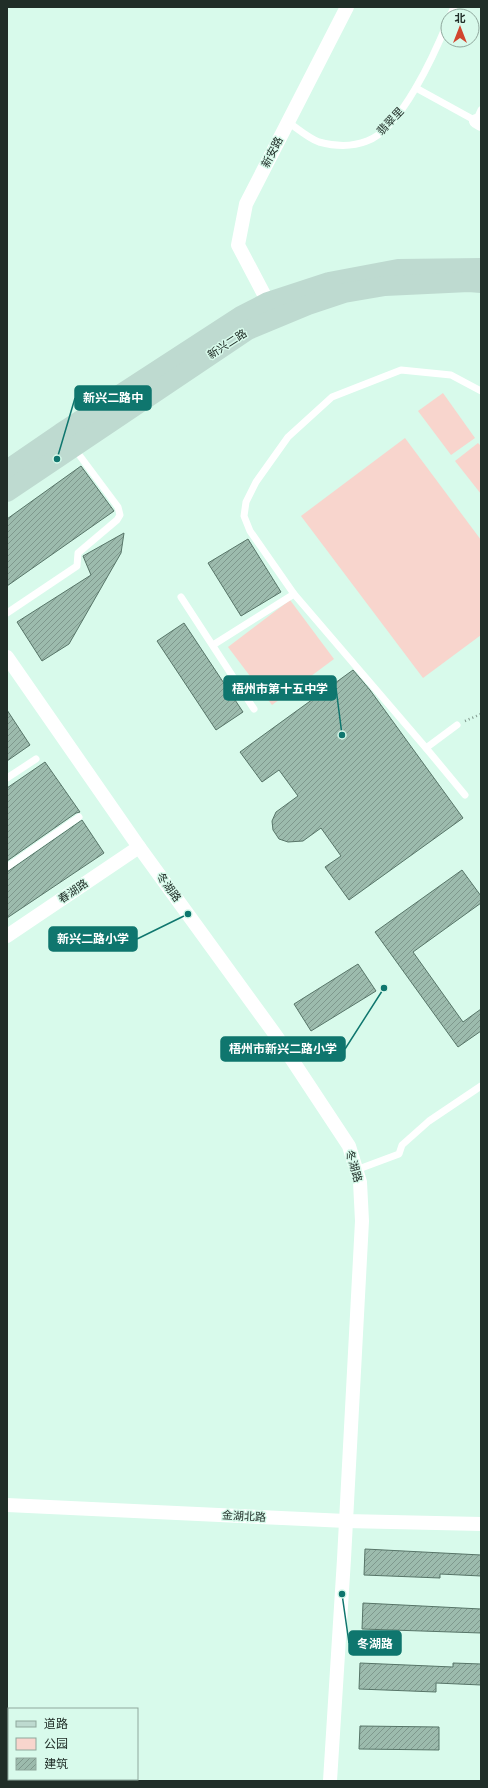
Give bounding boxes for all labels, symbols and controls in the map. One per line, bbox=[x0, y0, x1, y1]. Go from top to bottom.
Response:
north arrow bbox=[440, 8, 480, 48]
text: 北 bbox=[455, 11, 466, 25]
street label: 翡翠里 bbox=[374, 104, 406, 138]
street label: 新安路 bbox=[258, 134, 286, 170]
street label: 新兴二路 bbox=[205, 326, 249, 362]
callout: 新兴二路中 bbox=[75, 386, 151, 410]
text: 新兴二路中 bbox=[83, 390, 143, 405]
callout: 梧州市第十五中学 bbox=[224, 676, 336, 700]
text: 梧州市第十五中学 bbox=[232, 681, 328, 696]
street label: 冬湖路 bbox=[154, 870, 184, 904]
street label: 春湖路 bbox=[55, 876, 91, 906]
callout: 新兴二路小学 bbox=[49, 927, 137, 951]
text: 新兴二路小学 bbox=[57, 931, 129, 946]
callout: 梧州市新兴二路小学 bbox=[221, 1037, 345, 1061]
text: 梧州市新兴二路小学 bbox=[229, 1041, 337, 1056]
street label: 冬湖路 bbox=[343, 1148, 365, 1184]
street label: 金湖北路 bbox=[222, 1508, 266, 1524]
callout: 冬湖路 bbox=[349, 1631, 401, 1655]
text: 冬湖路 bbox=[357, 1636, 393, 1651]
legend bbox=[8, 1708, 138, 1780]
text: 道路 bbox=[44, 1716, 68, 1731]
text: 公园 bbox=[44, 1736, 68, 1751]
text: 建筑 bbox=[44, 1756, 68, 1771]

